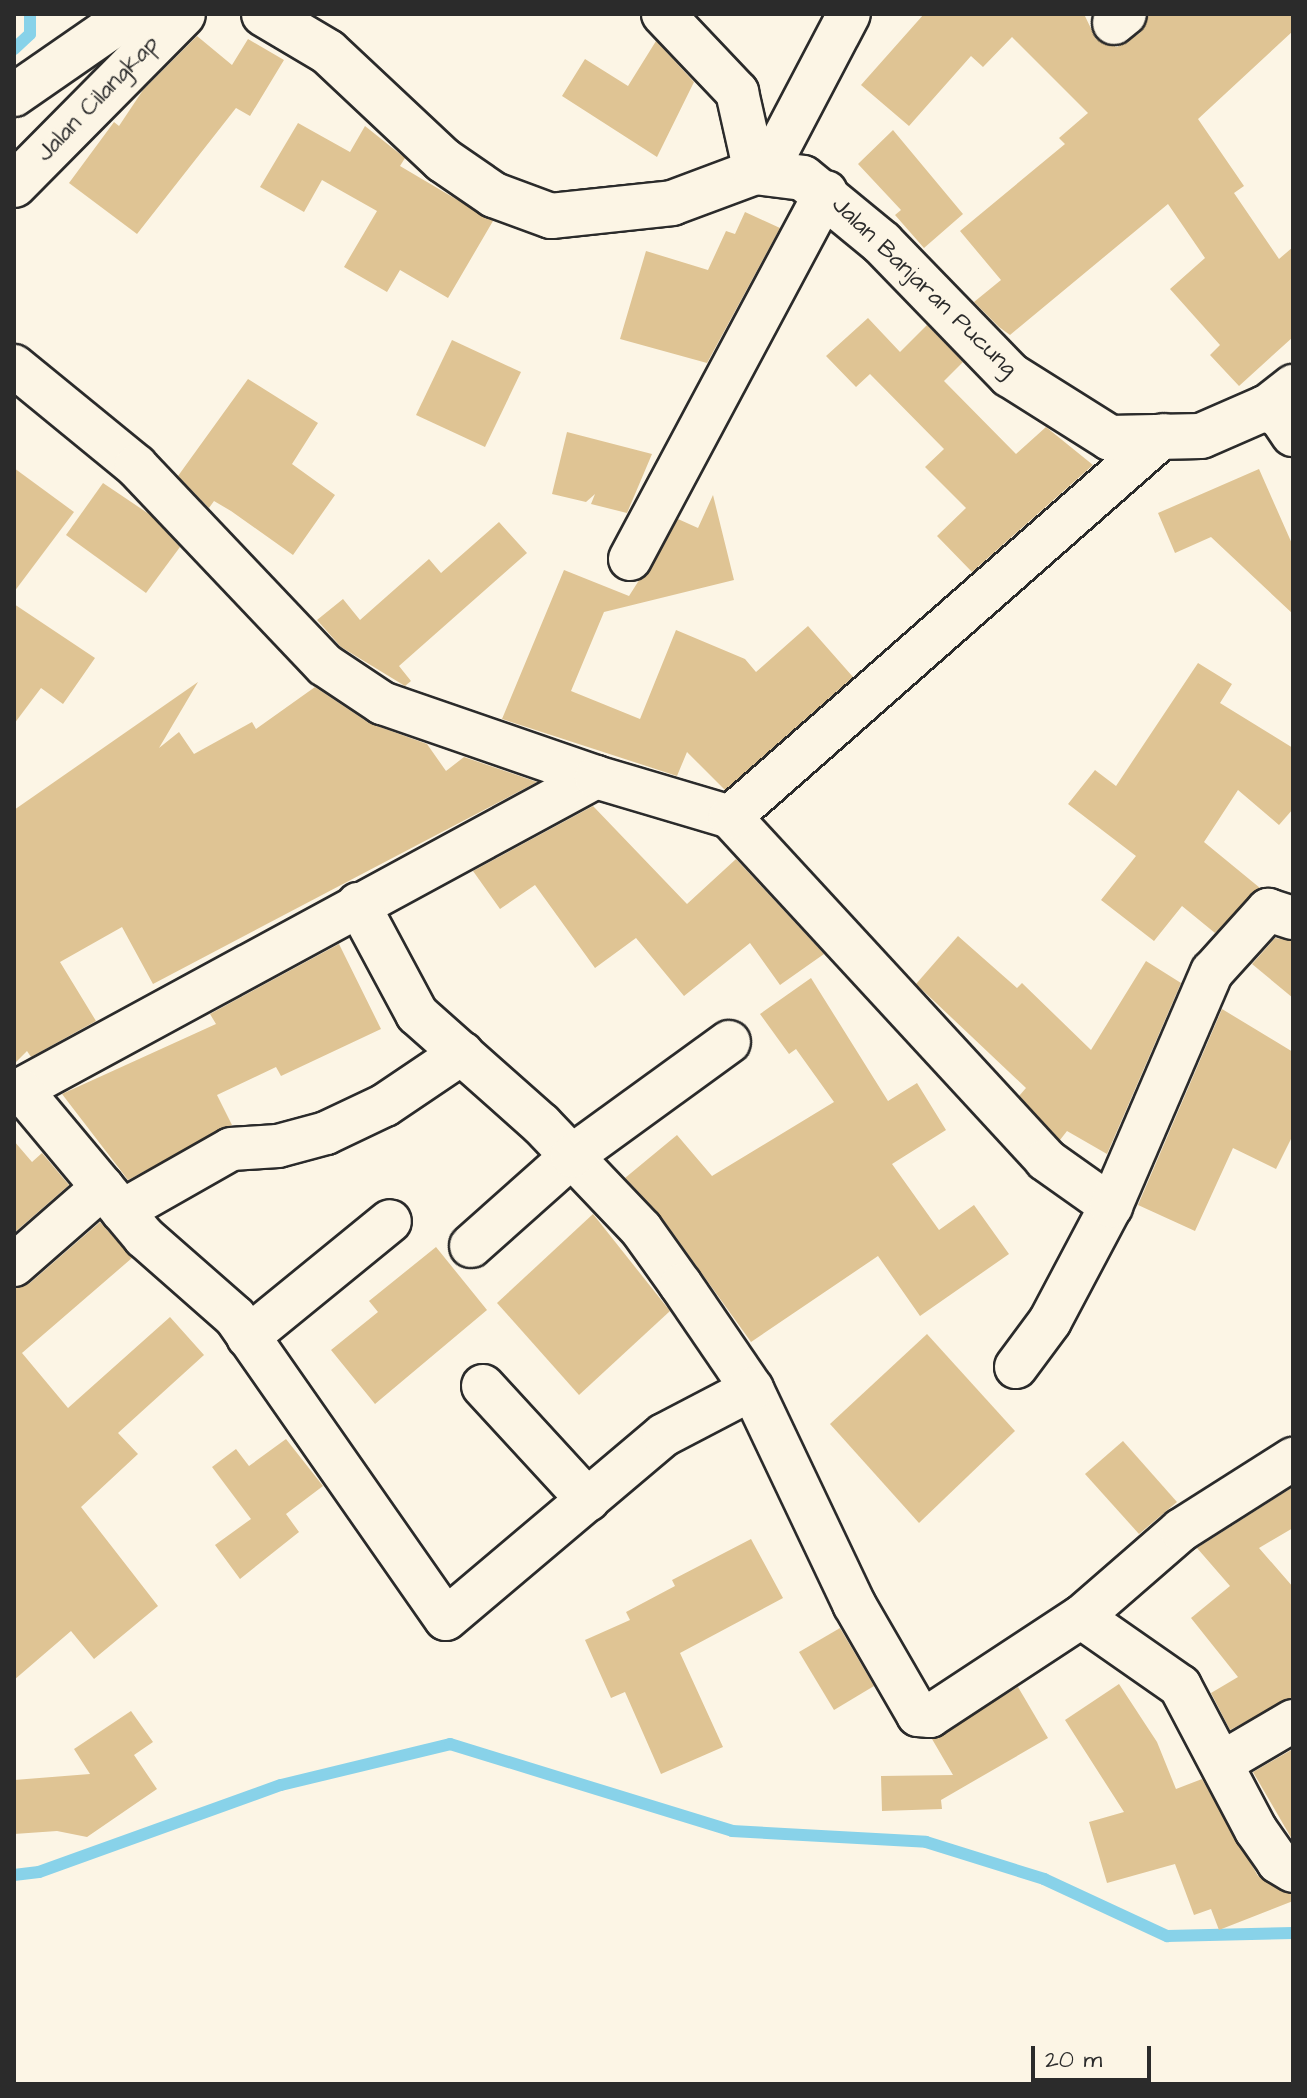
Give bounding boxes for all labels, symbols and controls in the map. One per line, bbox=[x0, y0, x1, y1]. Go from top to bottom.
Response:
street label: Jalan Cilangkap bbox=[31, 30, 165, 168]
street label: Jalan Banjaran Pucung bbox=[825, 191, 1023, 383]
scale bar bbox=[1035, 2030, 1155, 2080]
text: 20 m bbox=[1045, 2043, 1102, 2077]

